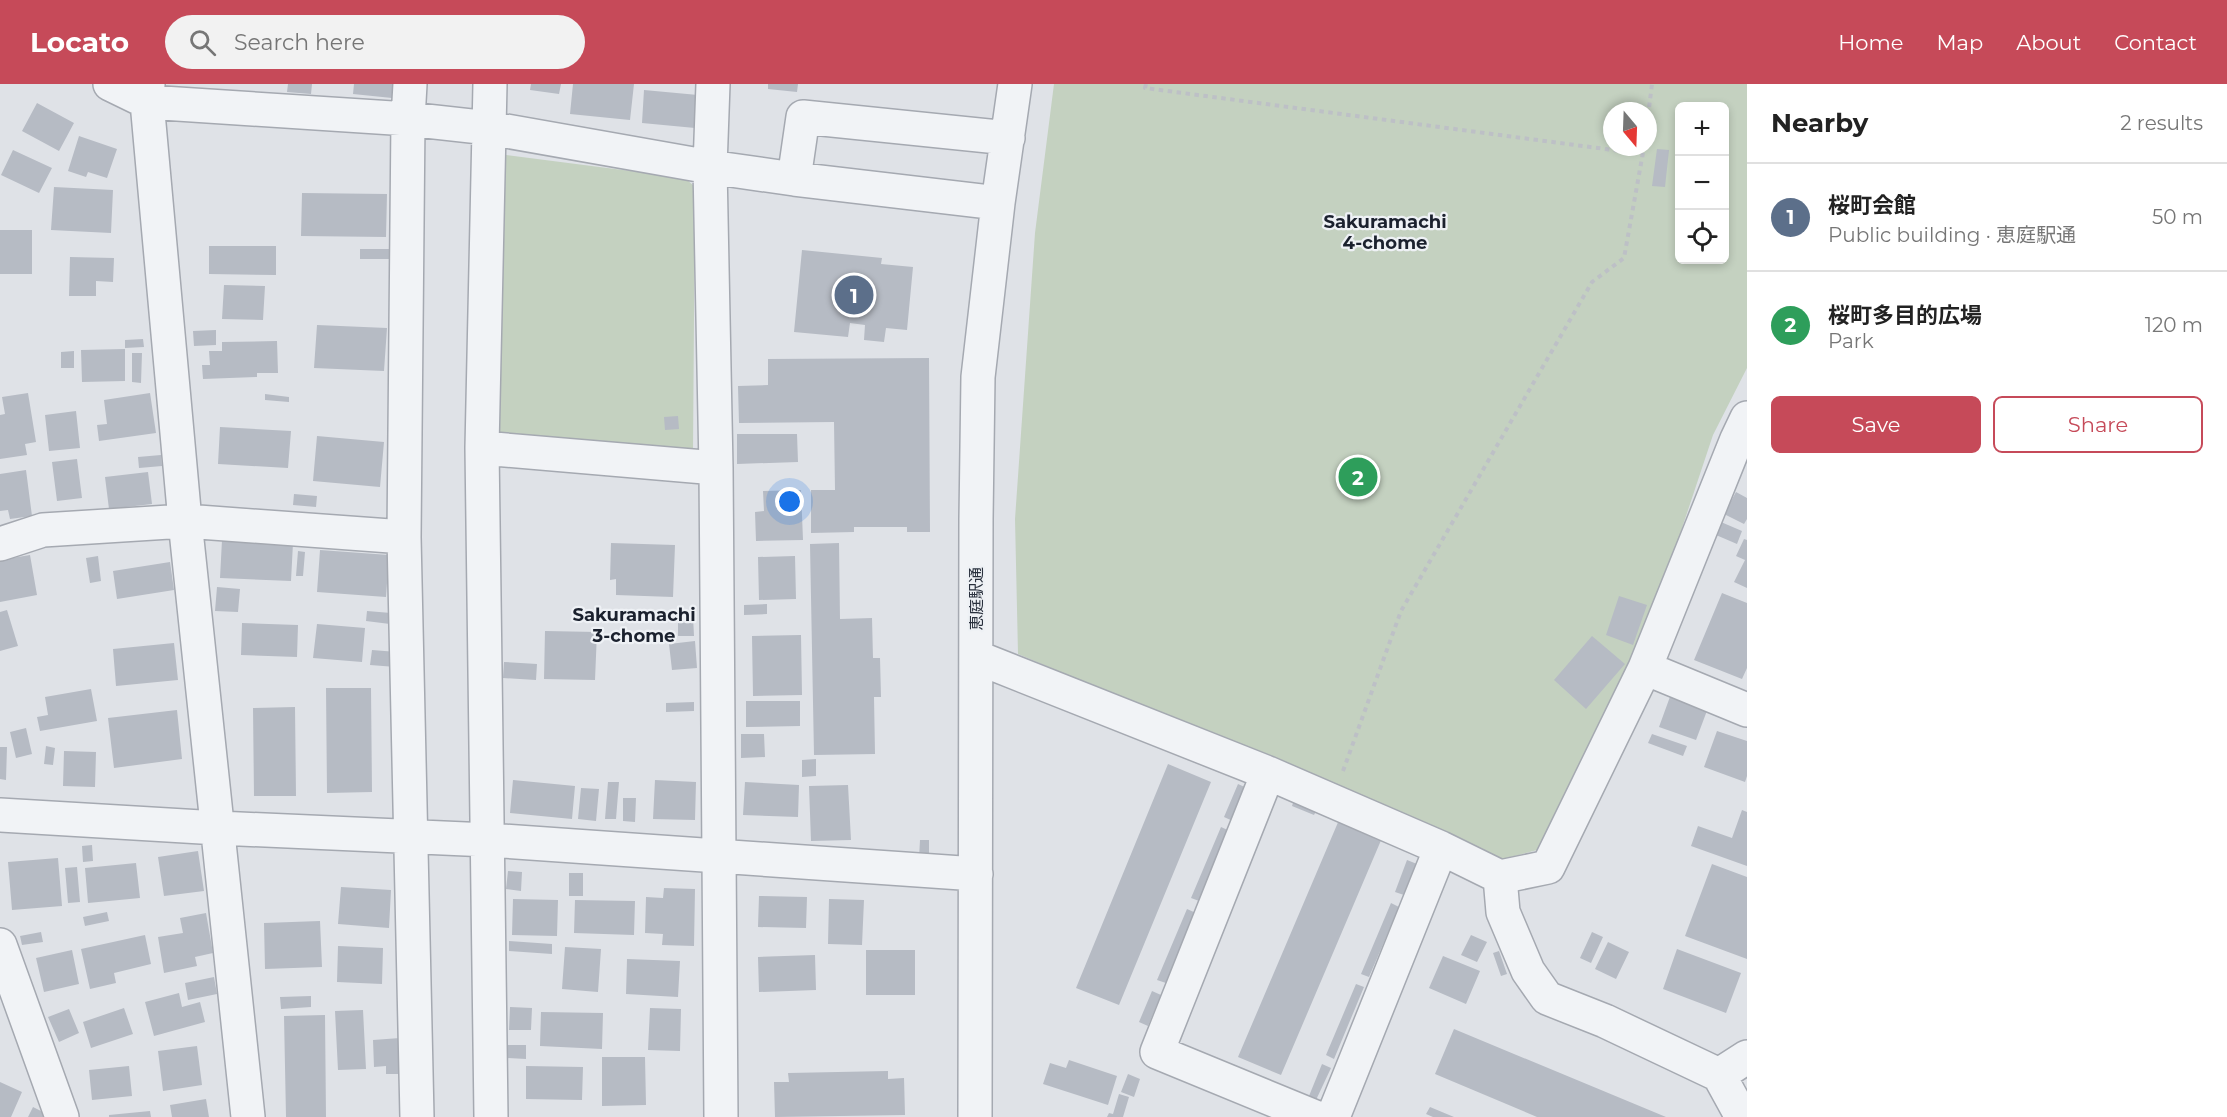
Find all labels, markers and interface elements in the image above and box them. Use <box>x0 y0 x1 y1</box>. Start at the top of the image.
search box <box>165 15 585 69</box>
text: Locato <box>30 25 129 59</box>
icon: search <box>186 26 219 59</box>
text: Search here <box>234 29 365 56</box>
text: Home <box>1838 30 1903 55</box>
text: Map <box>1936 30 1983 55</box>
text: About <box>2016 30 2081 55</box>
text: Contact <box>2114 30 2197 55</box>
north arrow <box>1603 102 1657 156</box>
map controls <box>1675 102 1729 264</box>
button: + <box>1675 102 1729 156</box>
text: Nearby <box>1771 107 1868 139</box>
text: 2 results <box>2120 111 2203 135</box>
button: − <box>1675 156 1729 210</box>
text: 桜町会館 <box>1828 192 1916 219</box>
text: 1 <box>1787 205 1794 229</box>
text: 50 m <box>2152 205 2203 229</box>
button: locate <box>1675 210 1729 264</box>
district label: Sakuramachi 4-chome <box>1323 211 1447 254</box>
text: Public building · 恵庭駅通 <box>1828 223 2076 247</box>
pin: 1 <box>834 272 874 318</box>
text: 桜町多目的広場 <box>1828 302 1982 329</box>
text: 2 <box>1785 313 1796 337</box>
text: 120 m <box>2145 313 2203 337</box>
text: Park <box>1828 329 1874 353</box>
button: Save <box>1771 396 1981 453</box>
button: Share <box>1993 396 2203 453</box>
pin: 2 <box>1338 454 1378 500</box>
your location <box>775 487 804 516</box>
street label: 恵庭駅通 <box>967 567 986 631</box>
district label: Sakuramachi 3-chome <box>572 604 696 647</box>

